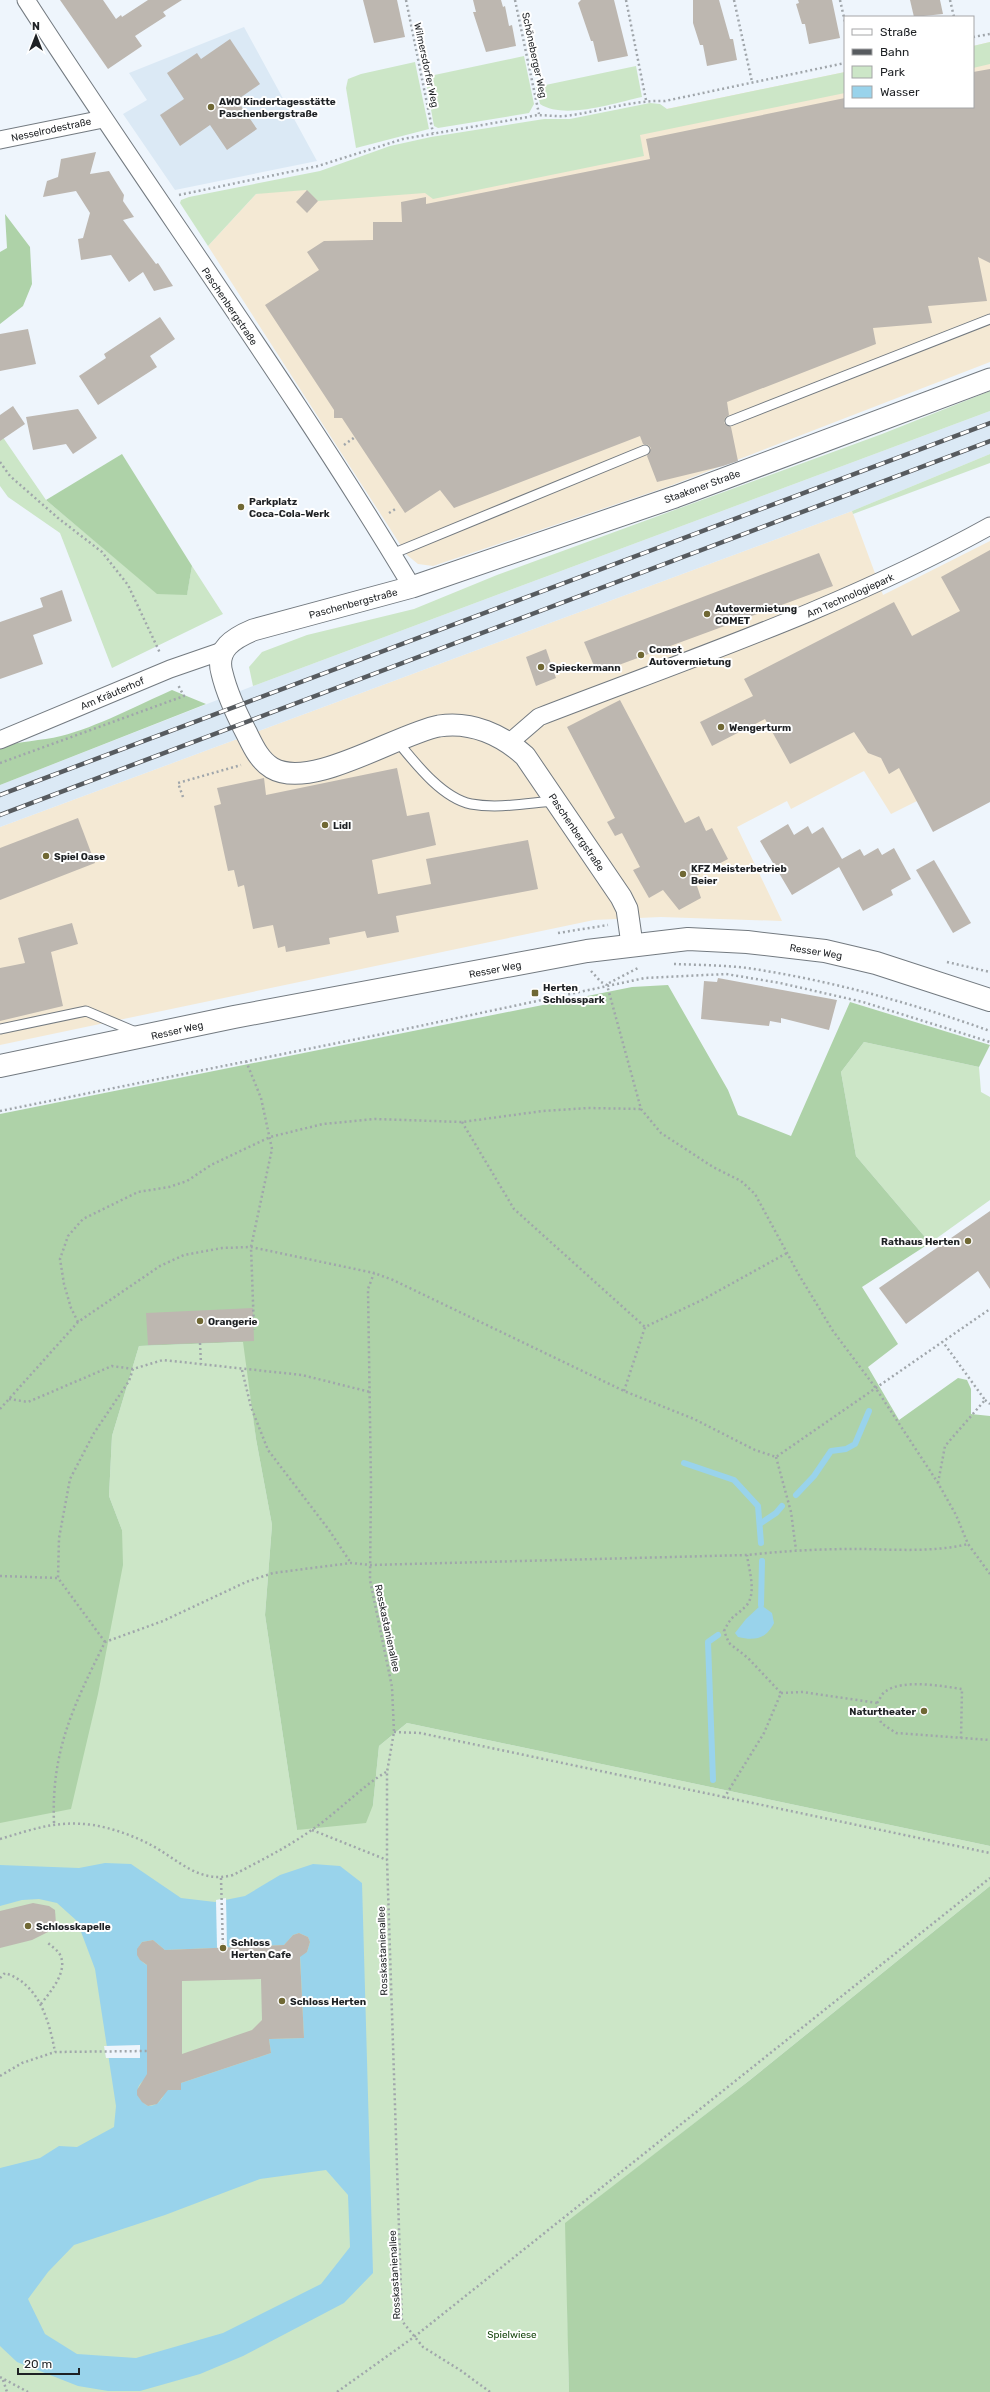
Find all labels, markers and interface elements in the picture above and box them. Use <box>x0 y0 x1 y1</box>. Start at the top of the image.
street label: Schöneberger Weg <box>519 11 549 99</box>
north arrow <box>16 16 56 56</box>
legend <box>844 16 974 108</box>
text: N <box>32 20 40 33</box>
street label: Wilmersdorfer Weg <box>411 22 441 109</box>
text: Straße <box>880 25 917 39</box>
text: Bahn <box>880 45 909 59</box>
text: Park <box>880 65 906 79</box>
text: Wasser <box>880 85 920 99</box>
place label: AWO Kindertagesstätte Paschenbergstraße <box>219 96 336 120</box>
marker: AWO Kindertagesstätte Paschenbergstraße <box>206 102 216 112</box>
street label: Nesselrodestraße <box>10 116 93 144</box>
street label: Paschenbergstraße <box>199 265 260 348</box>
street label: Staakener Straße <box>663 467 742 506</box>
place label: Parkplatz Coca-Cola-Werk <box>249 496 330 520</box>
marker: Parkplatz Coca-Cola-Werk <box>236 502 246 512</box>
street label: Am Technologiepark <box>805 571 897 621</box>
street label: Paschenbergstraße <box>308 586 399 622</box>
place label: Autovermietung COMET <box>715 603 797 627</box>
marker: Autovermietung COMET <box>702 609 712 619</box>
place label: Comet Autovermietung <box>649 644 731 668</box>
marker: Comet Autovermietung <box>636 650 646 660</box>
marker: Spieckermann <box>536 662 546 672</box>
place label: Spieckermann <box>549 662 621 674</box>
street label: Am Kräuterhof <box>79 675 146 713</box>
marker: Wengerturm <box>716 722 726 732</box>
place label: Wengerturm <box>729 722 791 734</box>
street label: Paschenbergstraße <box>546 791 607 874</box>
marker: Lidl <box>320 820 330 830</box>
place label: Lidl <box>333 820 351 832</box>
marker: Spiel Oase <box>41 851 51 861</box>
place label: Spiel Oase <box>54 851 105 863</box>
place label: KFZ Meisterbetrieb Beier <box>691 863 787 887</box>
marker: KFZ Meisterbetrieb Beier <box>678 869 688 879</box>
street label: Resser Weg <box>789 942 843 962</box>
street label: Resser Weg <box>468 959 522 981</box>
place label: Herten Schlosspark <box>543 982 605 1006</box>
marker: Herten Schlosspark <box>530 988 540 998</box>
street label: Resser Weg <box>150 1019 204 1043</box>
place label: Rathaus Herten <box>881 1236 960 1248</box>
marker: Rathaus Herten <box>963 1236 973 1246</box>
marker: Orangerie <box>195 1316 205 1326</box>
place label: Orangerie <box>208 1316 258 1328</box>
street label: Rosskastanienallee <box>372 1583 402 1673</box>
place label: Naturtheater <box>849 1706 916 1718</box>
marker: Naturtheater <box>919 1706 929 1716</box>
street label: Rosskastanienallee <box>375 1906 391 1996</box>
marker: Schlosskapelle <box>23 1921 33 1931</box>
place label: Schlosskapelle <box>36 1921 111 1933</box>
place label: Schloss Herten Cafe <box>231 1937 291 1961</box>
marker: Schloss Herten Cafe <box>218 1943 228 1953</box>
marker: Schloss Herten <box>277 1996 287 2006</box>
place label: Schloss Herten <box>290 1996 366 2008</box>
street label: Rosskastanienallee <box>387 2230 403 2320</box>
park label: Spielwiese <box>487 2329 537 2341</box>
scale bar <box>18 2350 79 2376</box>
text: 20 m <box>24 2357 52 2371</box>

